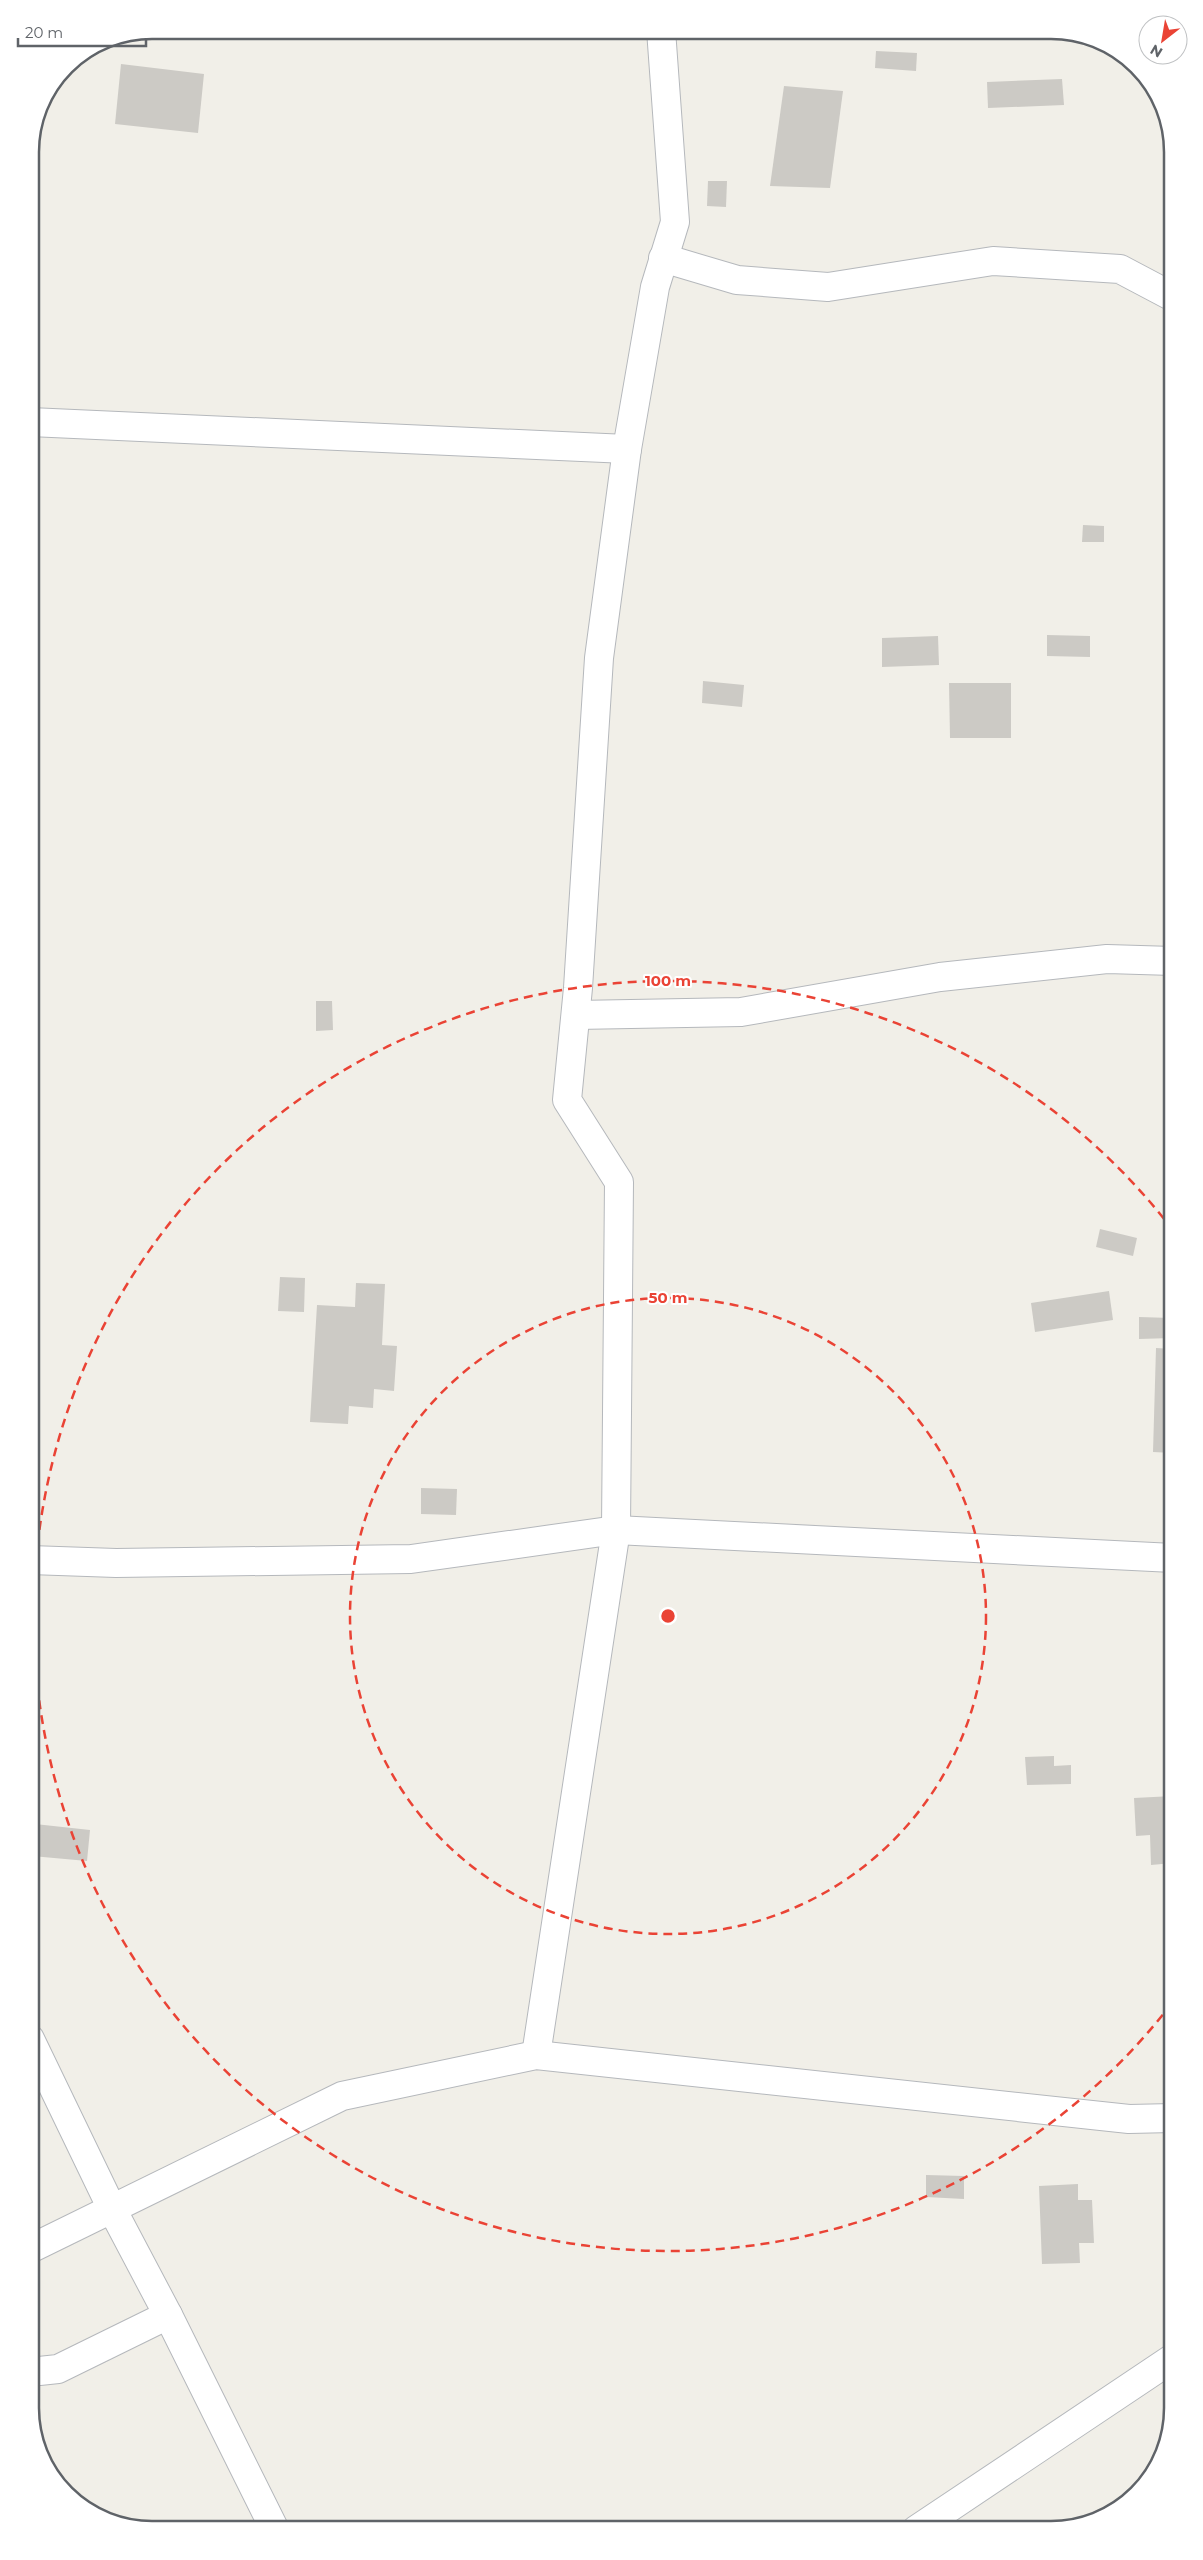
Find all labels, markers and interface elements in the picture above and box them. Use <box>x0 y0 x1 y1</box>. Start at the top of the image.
scale bar <box>18 15 145 47</box>
north arrow <box>1138 15 1188 65</box>
text: 20 m <box>25 23 63 42</box>
text: N <box>1147 41 1166 62</box>
text: 100 m <box>645 971 691 990</box>
text: 50 m <box>648 1288 688 1307</box>
centre of rings <box>659 1607 677 1625</box>

